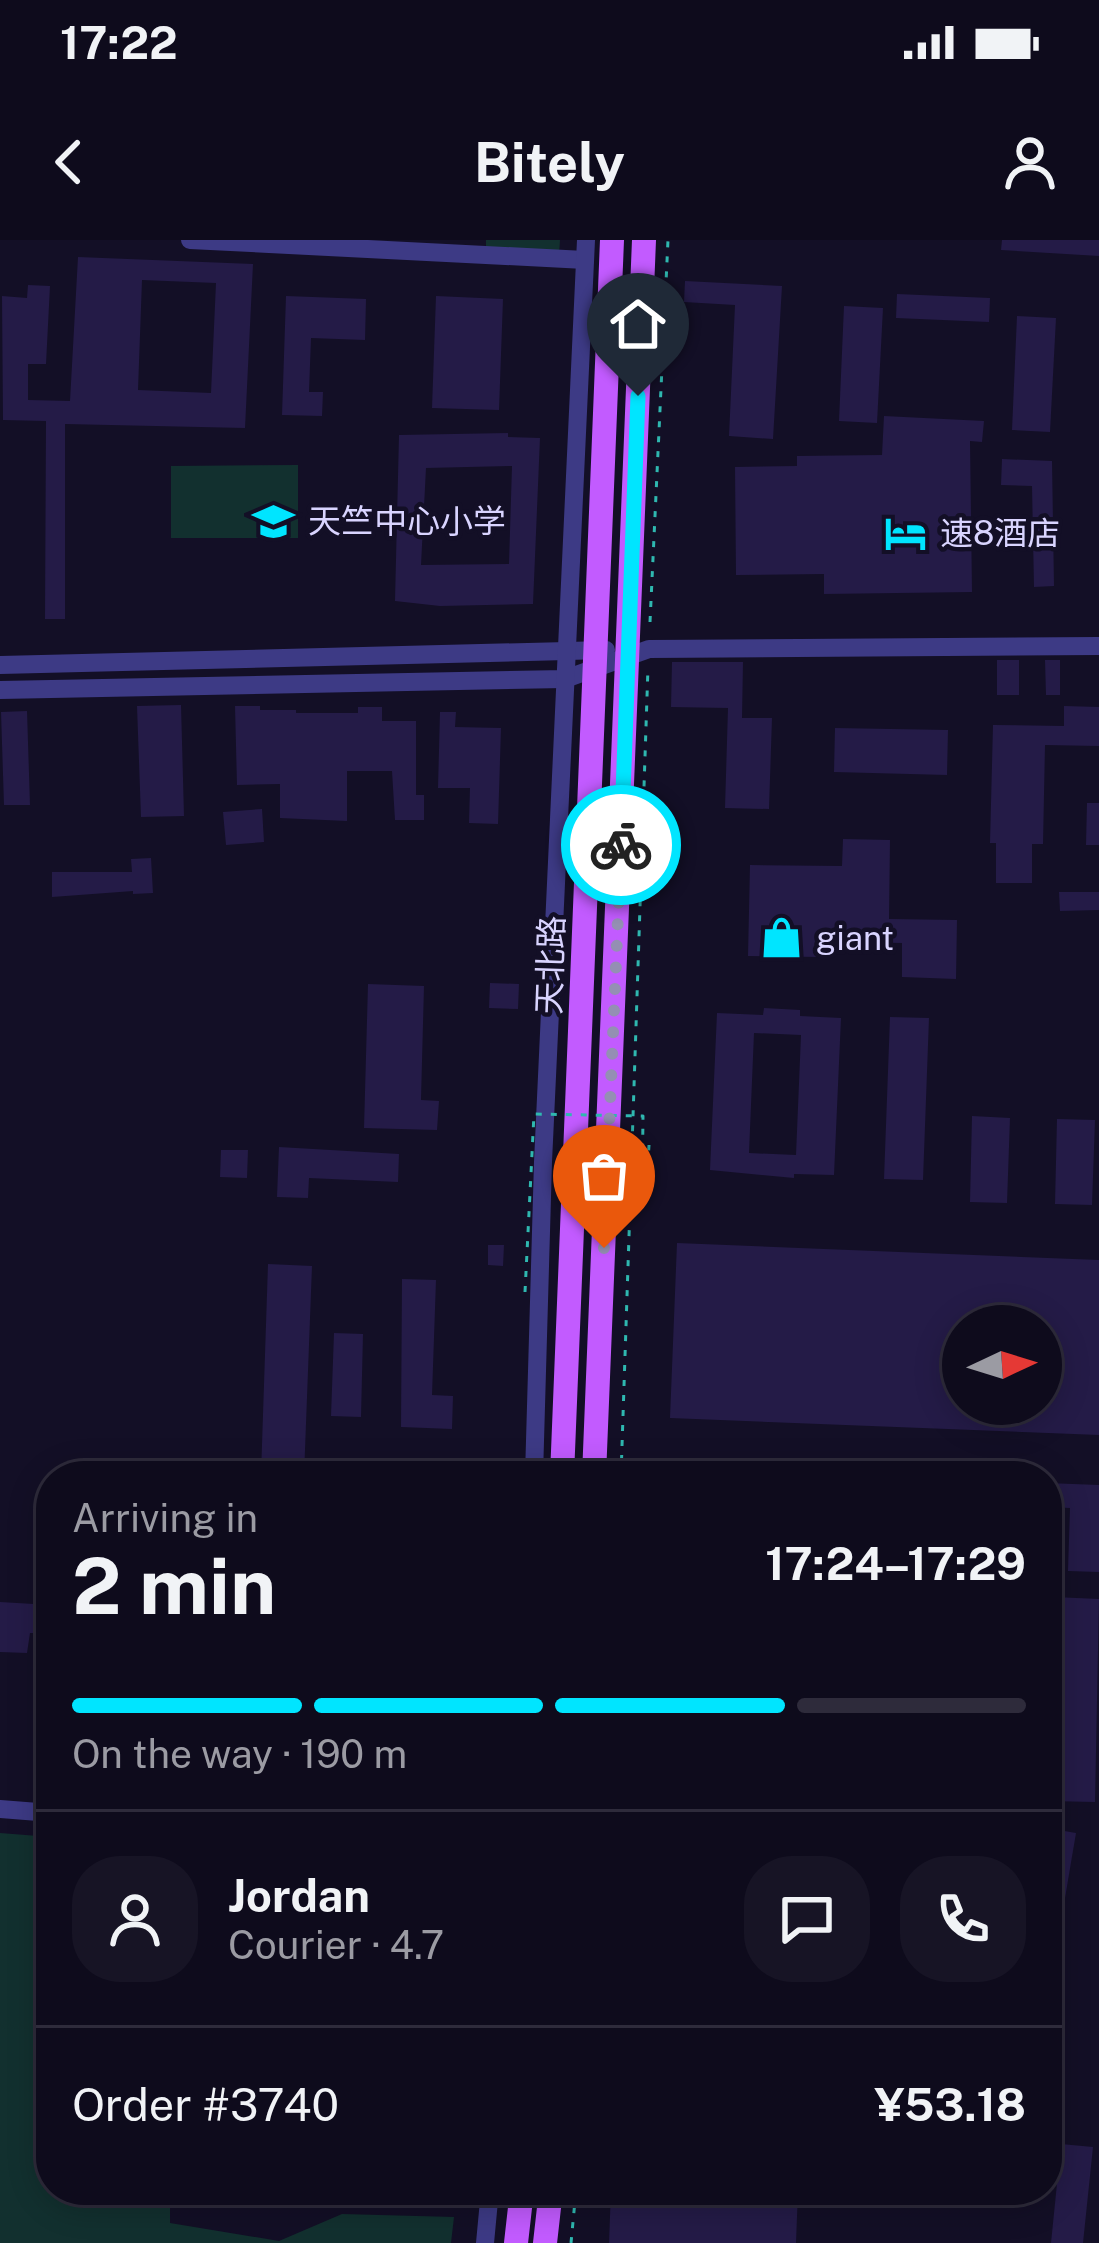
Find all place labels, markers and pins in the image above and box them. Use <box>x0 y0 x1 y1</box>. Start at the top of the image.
pin <box>587 273 689 396</box>
school or university icon: 天竺中心小学 <box>251 498 297 544</box>
place label: 天竺中心小学 <box>308 502 506 540</box>
hotel icon: 速8酒店 <box>883 510 929 556</box>
place label: 速8酒店 <box>940 514 1060 552</box>
shop icon: giant <box>759 915 805 961</box>
place label: giant <box>816 919 894 957</box>
pin <box>553 1125 655 1248</box>

